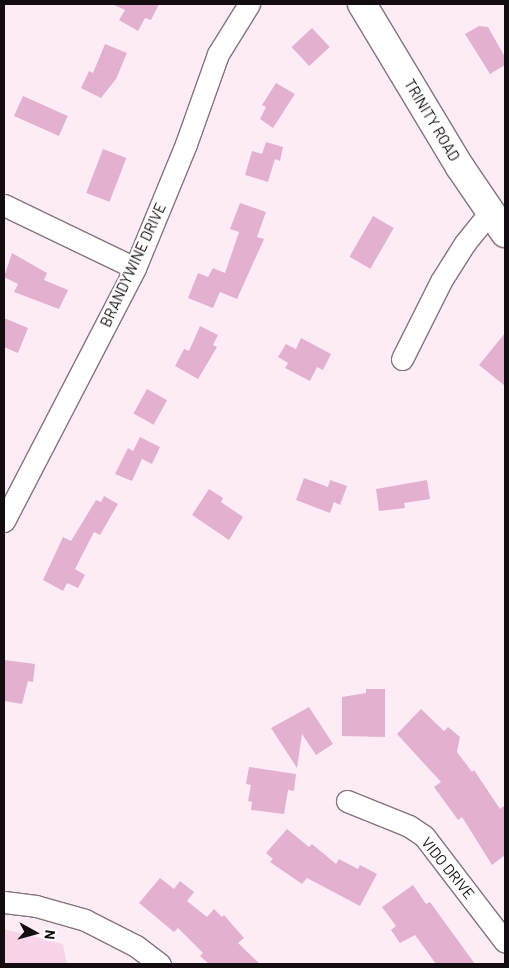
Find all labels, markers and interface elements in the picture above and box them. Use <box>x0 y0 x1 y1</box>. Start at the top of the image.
street label: TRINITY ROAD <box>400 76 464 164</box>
street label: BRANDYWINE DRIVE <box>96 200 170 330</box>
street label: VIDO DRIVE <box>418 833 478 903</box>
north arrow <box>10 908 60 958</box>
text: N <box>41 929 59 941</box>

